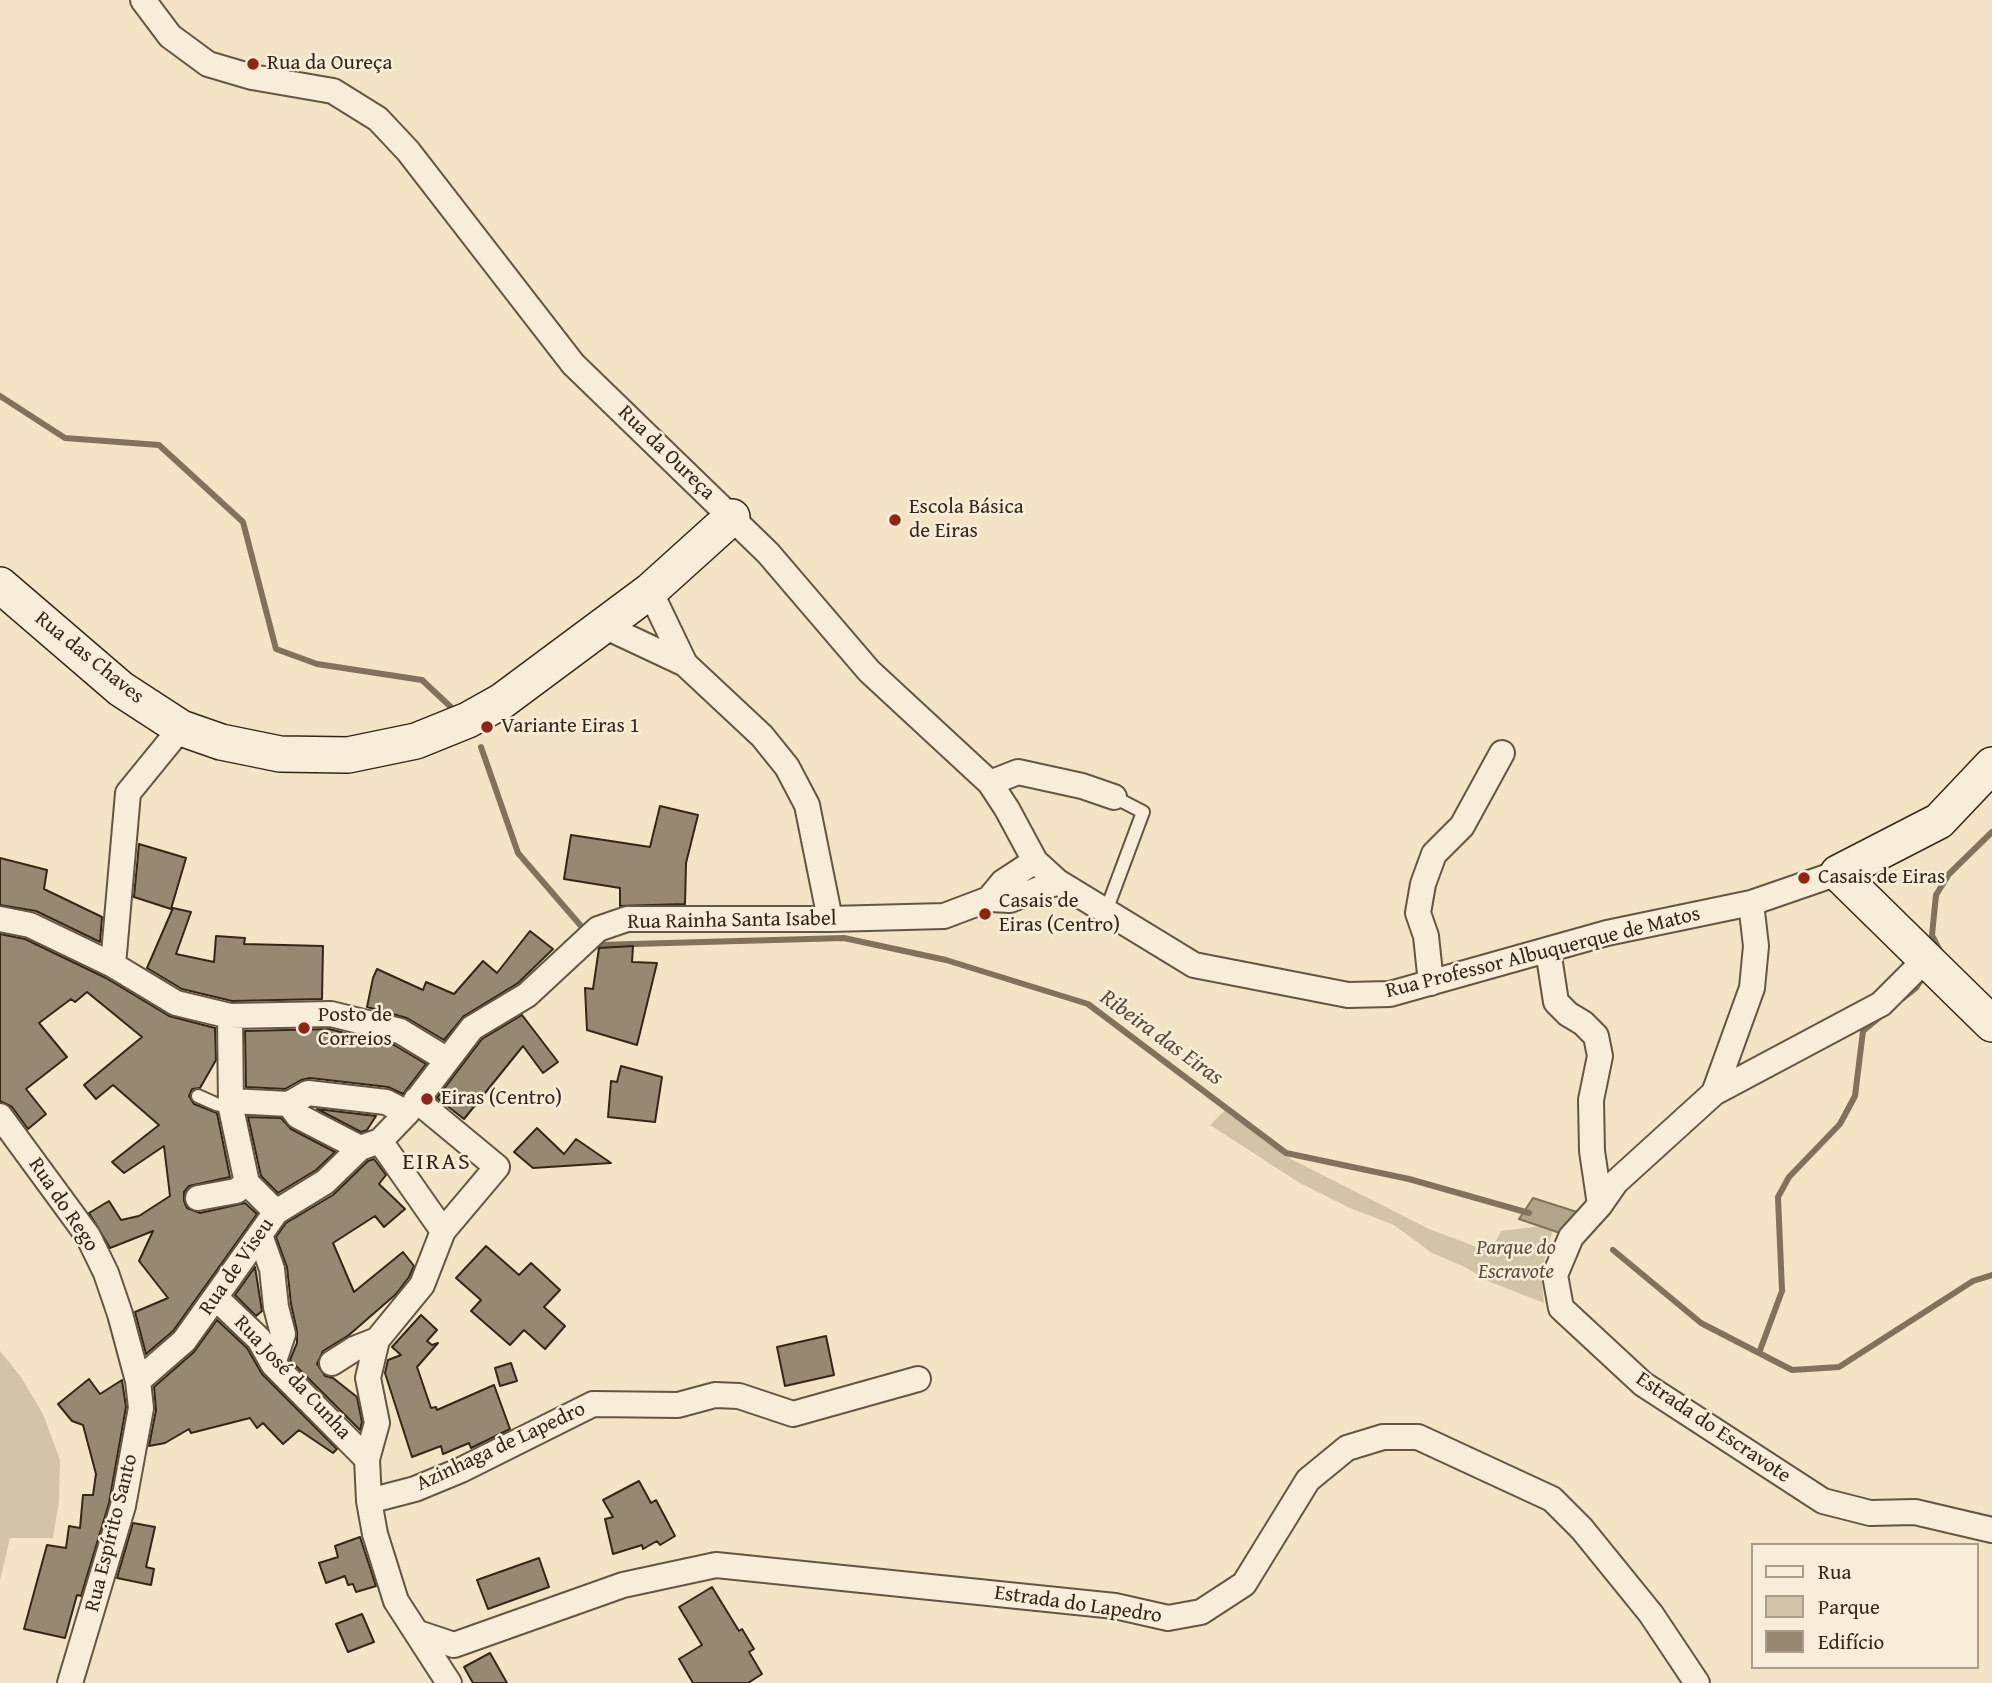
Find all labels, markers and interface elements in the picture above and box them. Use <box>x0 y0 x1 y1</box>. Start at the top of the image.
place label: Rua da Oureça <box>267 51 392 77</box>
marker: Rua da Oureça <box>245 56 261 72</box>
street label: Rua da Oureça <box>612 400 720 506</box>
place label: Escola Básica de Eiras <box>909 495 1024 545</box>
marker: Escola Básica de Eiras <box>887 512 903 528</box>
street label: Rua das Chaves <box>29 606 149 710</box>
place label: Variante Eiras 1 <box>501 714 640 740</box>
marker: Variante Eiras 1 <box>479 719 495 735</box>
place label: Casais de Eiras <box>1818 865 1945 891</box>
marker: Casais de Eiras <box>1796 870 1812 886</box>
place label: Casais de Eiras (Centro) <box>999 889 1120 939</box>
street label: Rua Professor Albuquerque de Matos <box>1383 902 1703 1004</box>
marker: Casais de Eiras (Centro) <box>977 906 993 922</box>
street label: Rua Rainha Santa Isabel <box>627 907 837 935</box>
water label: Ribeira das Eiras <box>1094 984 1228 1092</box>
place label: Posto de Correios <box>318 1003 392 1053</box>
marker: Posto de Correios <box>296 1020 312 1036</box>
place label: Eiras (Centro) <box>441 1086 562 1112</box>
marker: Eiras (Centro) <box>419 1091 435 1107</box>
district label: EIRAS <box>403 1149 471 1177</box>
street label: Rua do Rego <box>22 1153 104 1257</box>
street label: Rua de Viseu <box>194 1214 280 1320</box>
park label: Parque do Escravote <box>1476 1236 1556 1286</box>
street label: Rua José da Cunha <box>228 1311 356 1445</box>
street label: Estrada do Escravote <box>1631 1367 1795 1489</box>
street label: Azinhaga de Lapedro <box>412 1397 590 1497</box>
street label: Rua Espírito Santo <box>80 1452 144 1614</box>
legend <box>1750 1543 1978 1669</box>
text: Rua <box>1818 1556 1851 1587</box>
street label: Estrada do Lapedro <box>993 1581 1163 1629</box>
text: Parque <box>1818 1591 1880 1622</box>
text: Edifício <box>1818 1626 1884 1657</box>

